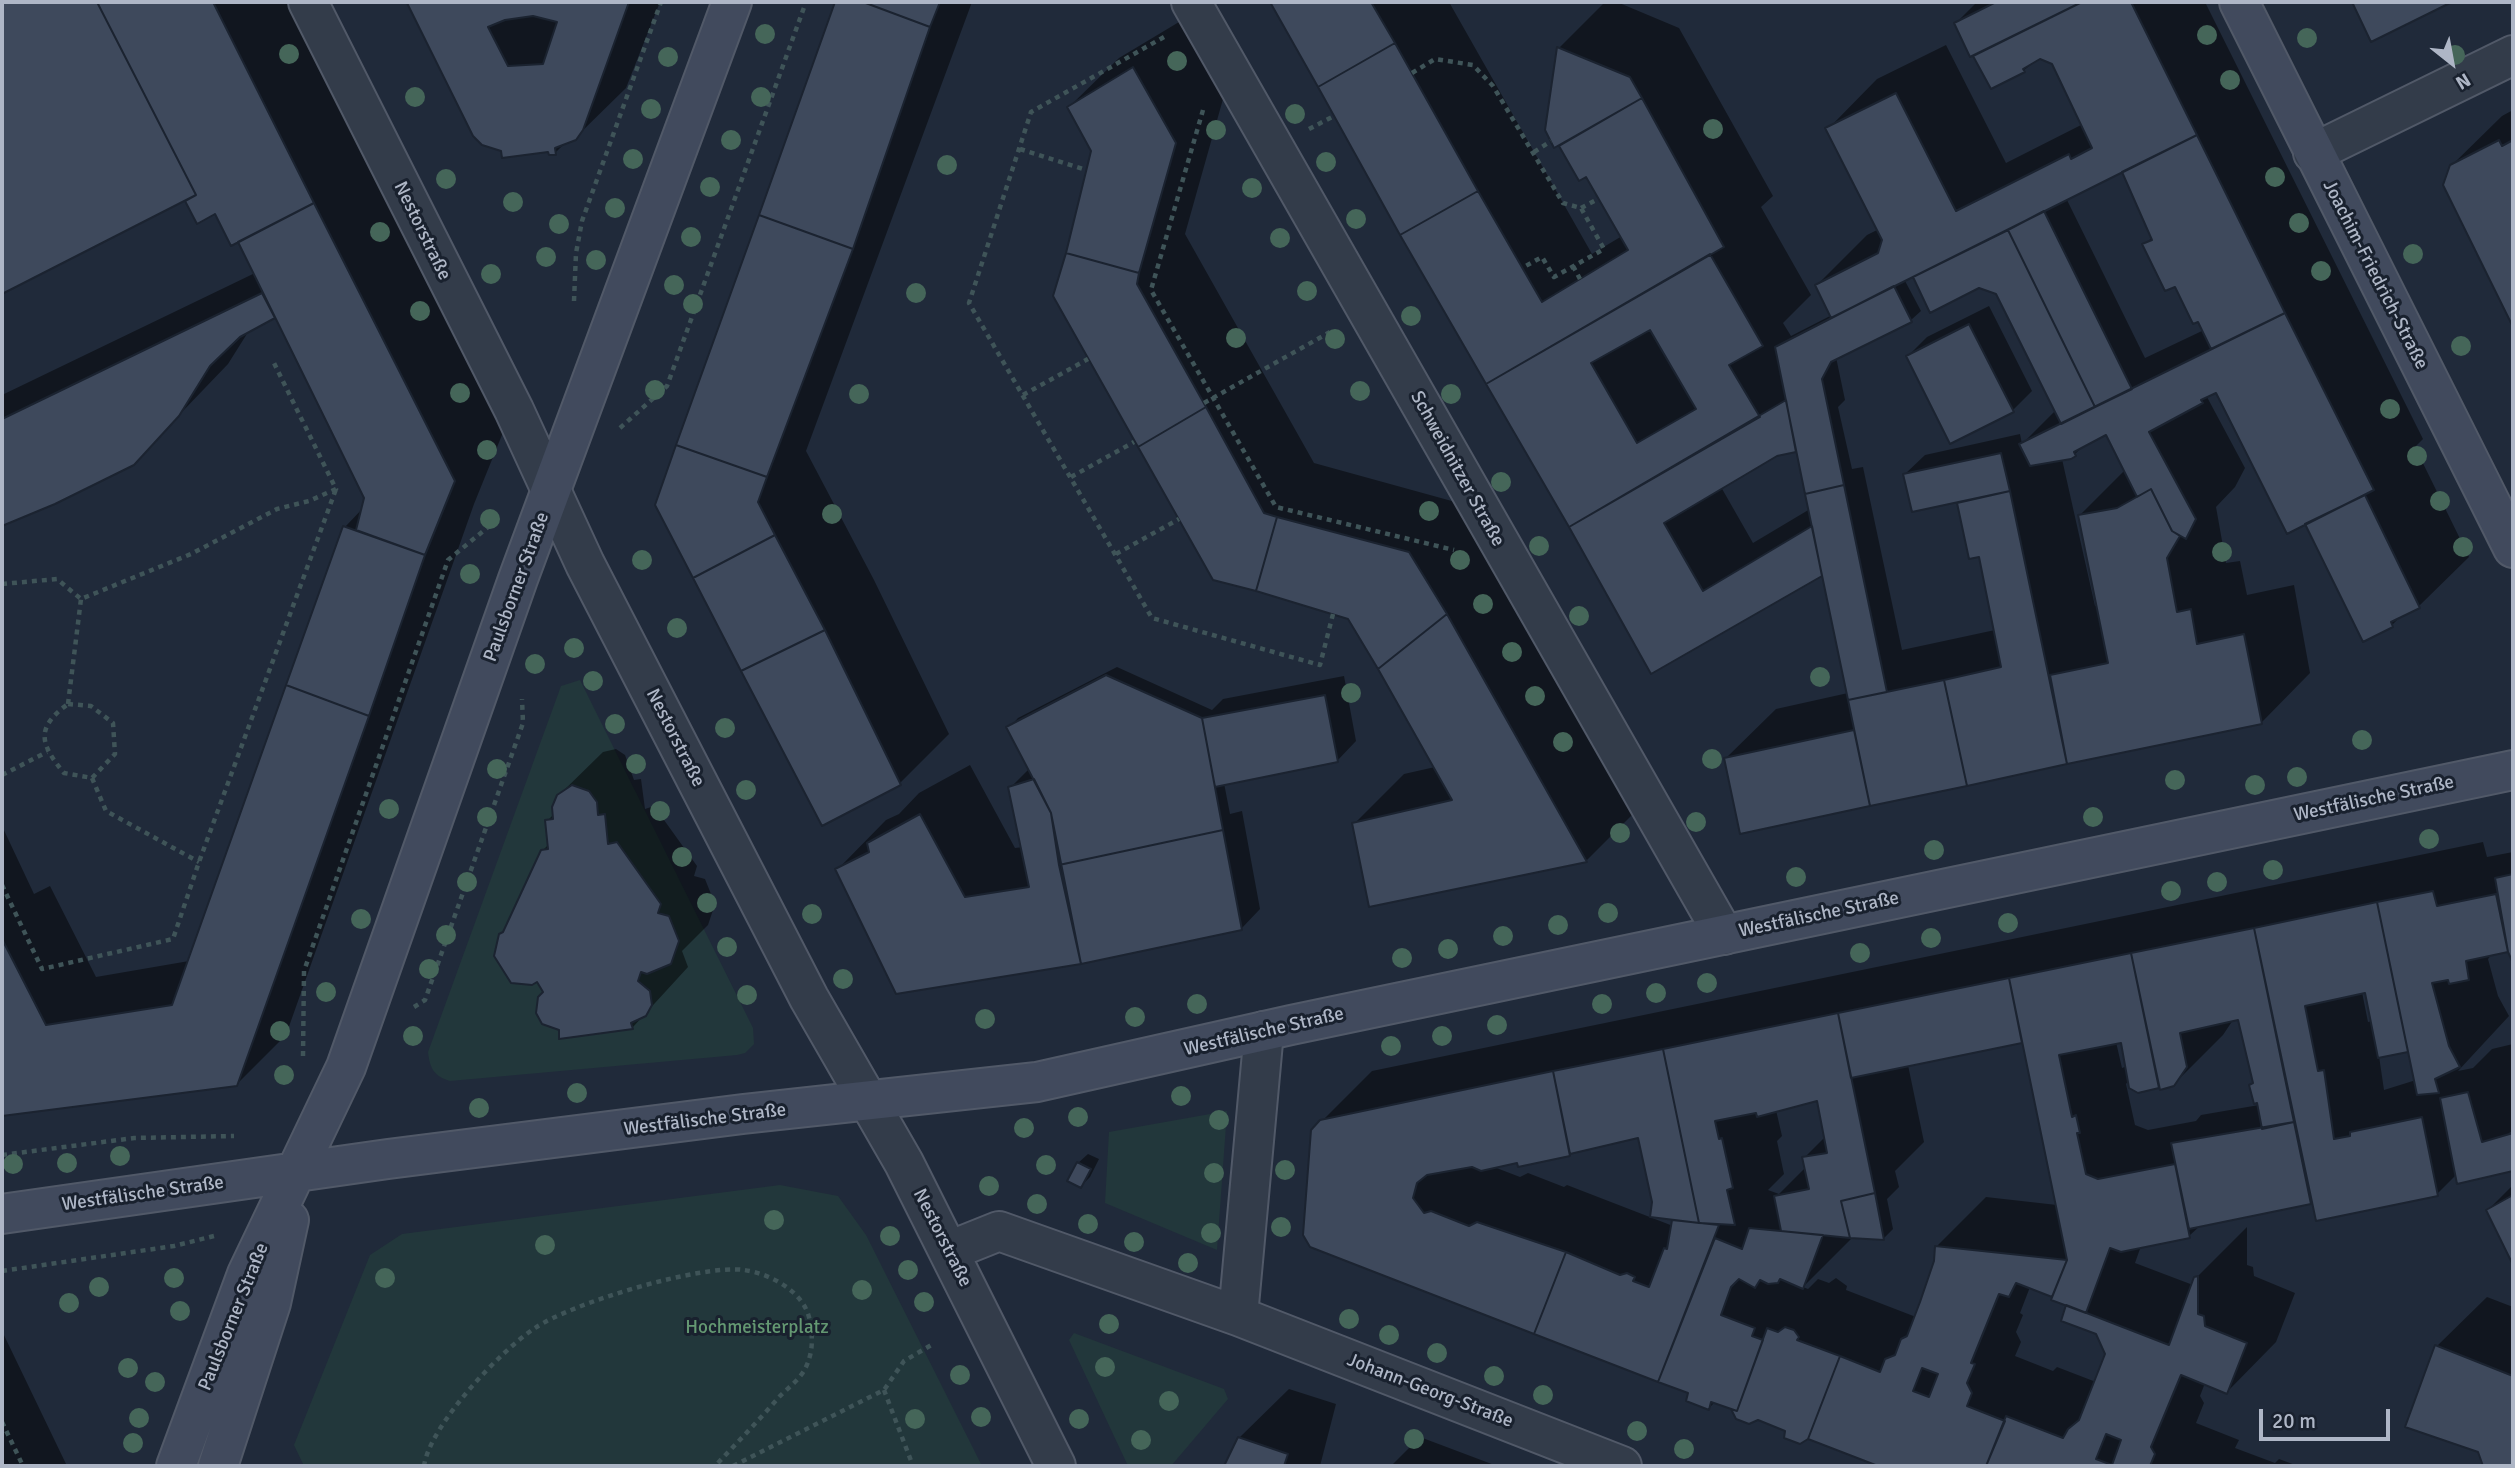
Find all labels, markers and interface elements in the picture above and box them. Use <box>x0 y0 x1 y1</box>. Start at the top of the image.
north arrow <box>2417 28 2487 98</box>
text: N <box>2451 67 2475 95</box>
street label: Joachim-Friedrich-Straße <box>2317 177 2433 373</box>
street label: Nestorstraße <box>388 178 456 284</box>
street label: Schweidnitzer Straße <box>1405 387 1509 551</box>
street label: Paulsborner Straße <box>479 509 555 665</box>
street label: Nestorstraße <box>641 685 709 791</box>
street label: Westfälische Straße <box>2292 771 2456 827</box>
street label: Westfälische Straße <box>1737 887 1901 943</box>
street label: Westfälische Straße <box>1182 1003 1346 1061</box>
street label: Westfälische Straße <box>623 1099 787 1141</box>
street label: Westfälische Straße <box>61 1171 225 1217</box>
street label: Nestorstraße <box>908 1185 976 1291</box>
street label: Paulsborner Straße <box>194 1240 274 1394</box>
park label: Hochmeisterplatz <box>685 1317 829 1339</box>
street label: Johann-Georg-Straße <box>1344 1349 1516 1433</box>
scale bar <box>2263 1394 2394 1438</box>
text: 20 m <box>2272 1408 2316 1434</box>

